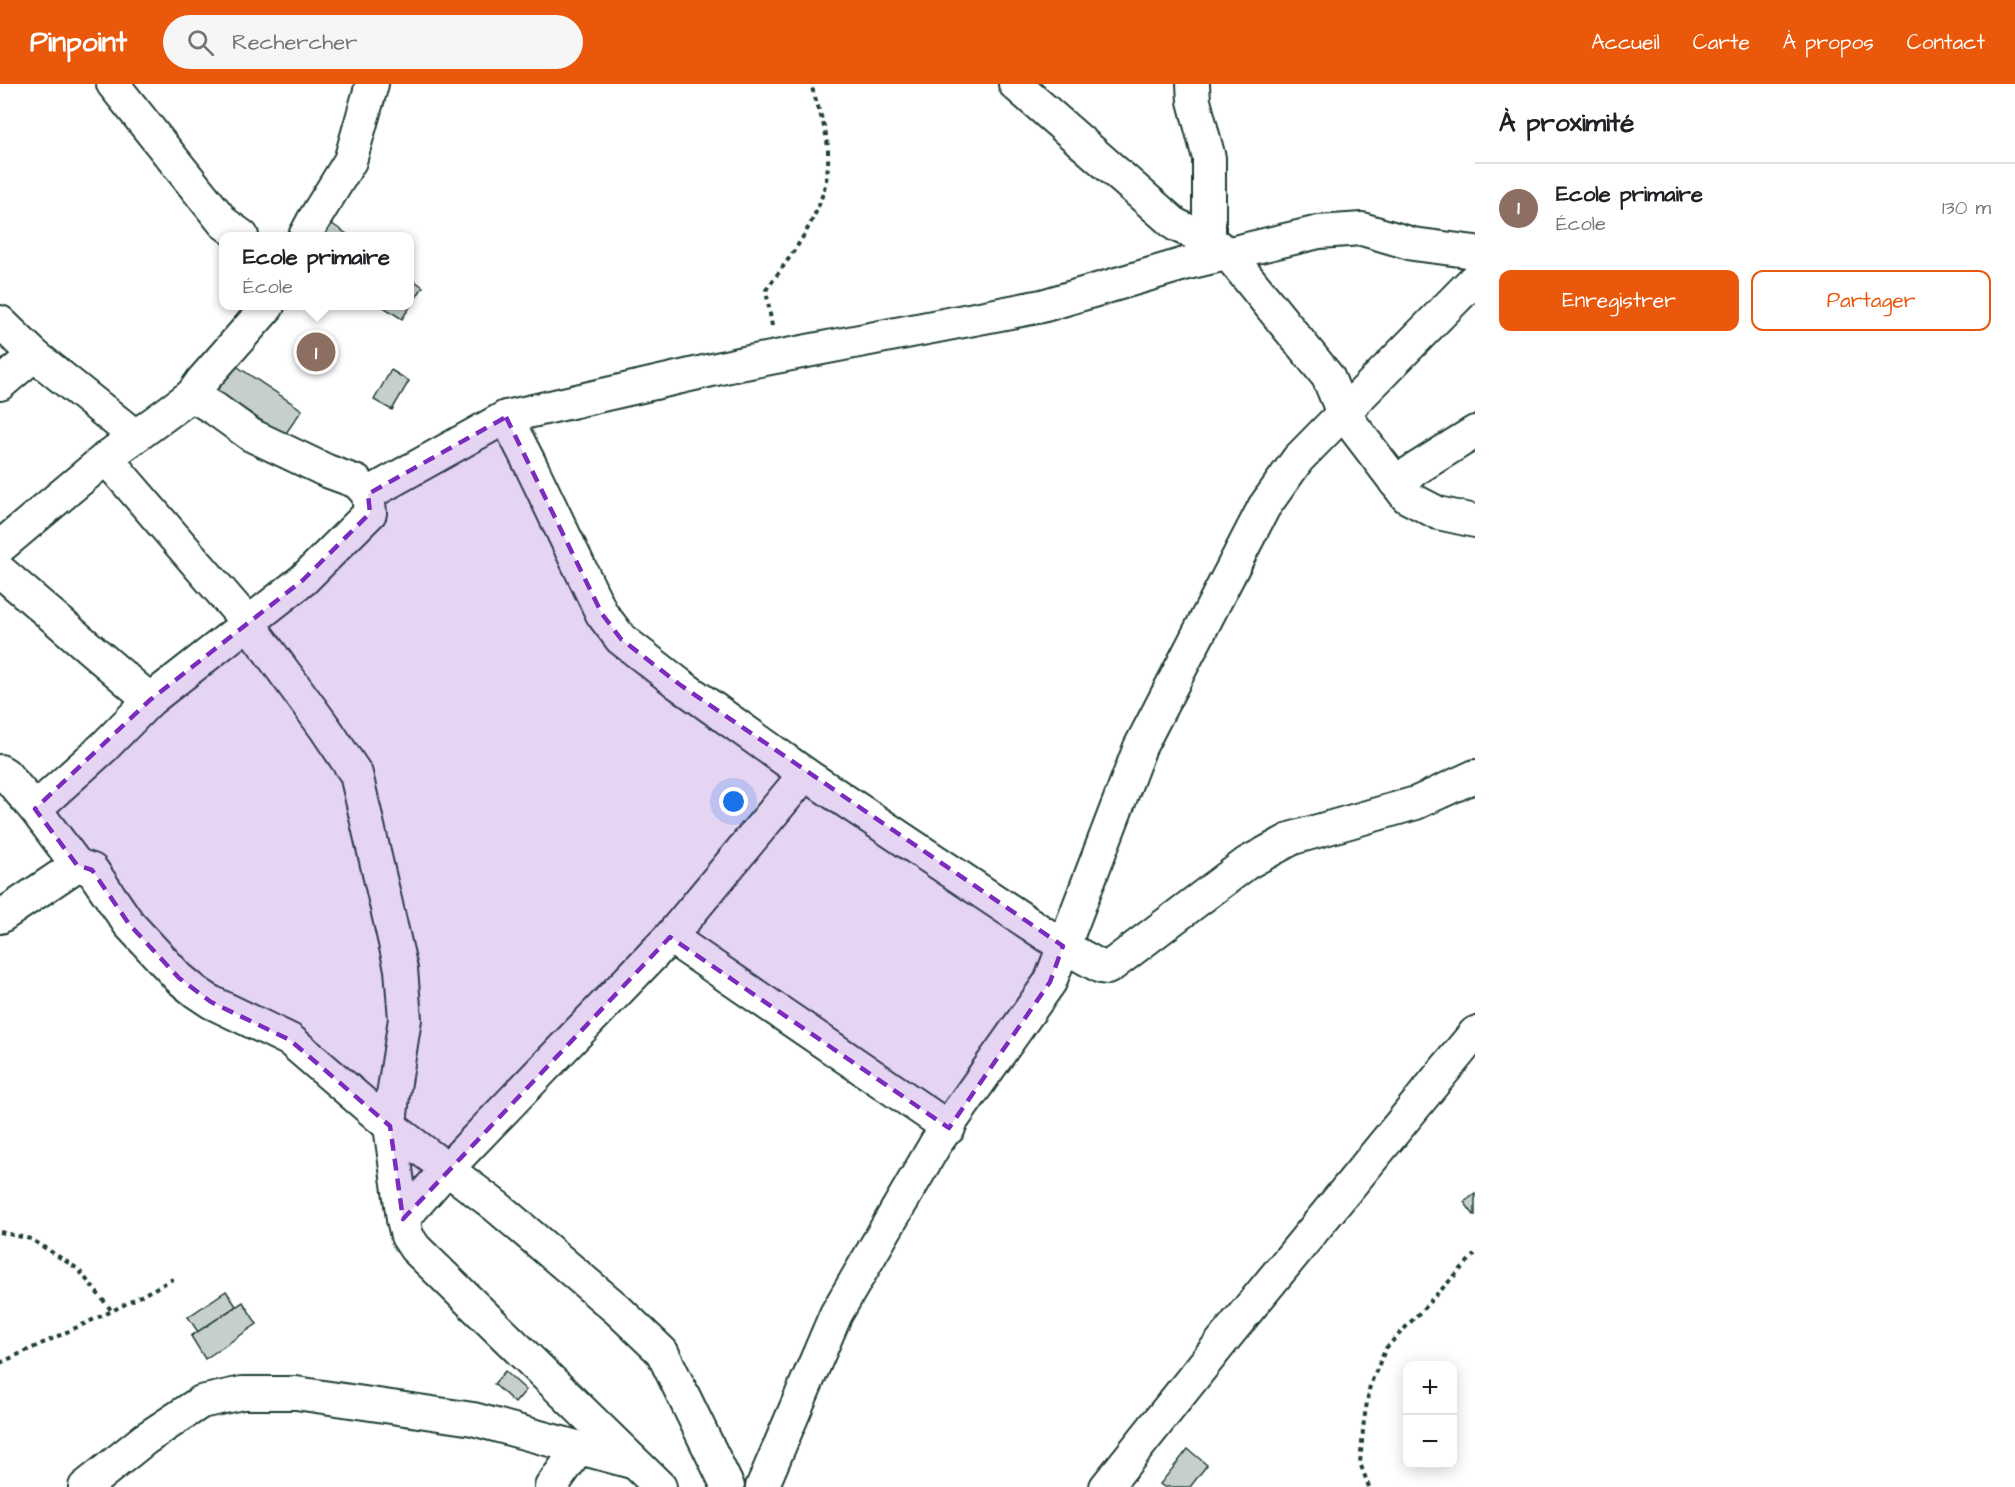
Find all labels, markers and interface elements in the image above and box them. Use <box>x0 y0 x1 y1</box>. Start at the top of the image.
search box <box>163 15 583 69</box>
text: Pinpoint <box>30 23 127 62</box>
icon: search <box>184 26 217 59</box>
text: Rechercher <box>232 27 357 58</box>
text: Accueil <box>1591 28 1660 57</box>
text: Carte <box>1693 28 1750 57</box>
text: À propos <box>1783 28 1874 57</box>
text: Contact <box>1907 28 1985 57</box>
text: À proximité <box>1499 105 1634 141</box>
text: Ecole primaire <box>1556 179 1703 210</box>
text: 1 <box>1517 194 1520 222</box>
text: 130 m <box>1942 194 1991 222</box>
text: École <box>1556 210 1606 238</box>
popup <box>219 232 414 310</box>
text: Ecole primaire <box>243 242 390 273</box>
button: Enregistrer <box>1499 270 1739 331</box>
button: Partager <box>1751 270 1991 331</box>
text: École <box>243 273 293 301</box>
pin: 1 <box>296 330 336 374</box>
your location <box>719 787 748 816</box>
map controls <box>1403 1361 1457 1469</box>
button: + <box>1403 1361 1457 1415</box>
button: − <box>1403 1415 1457 1469</box>

